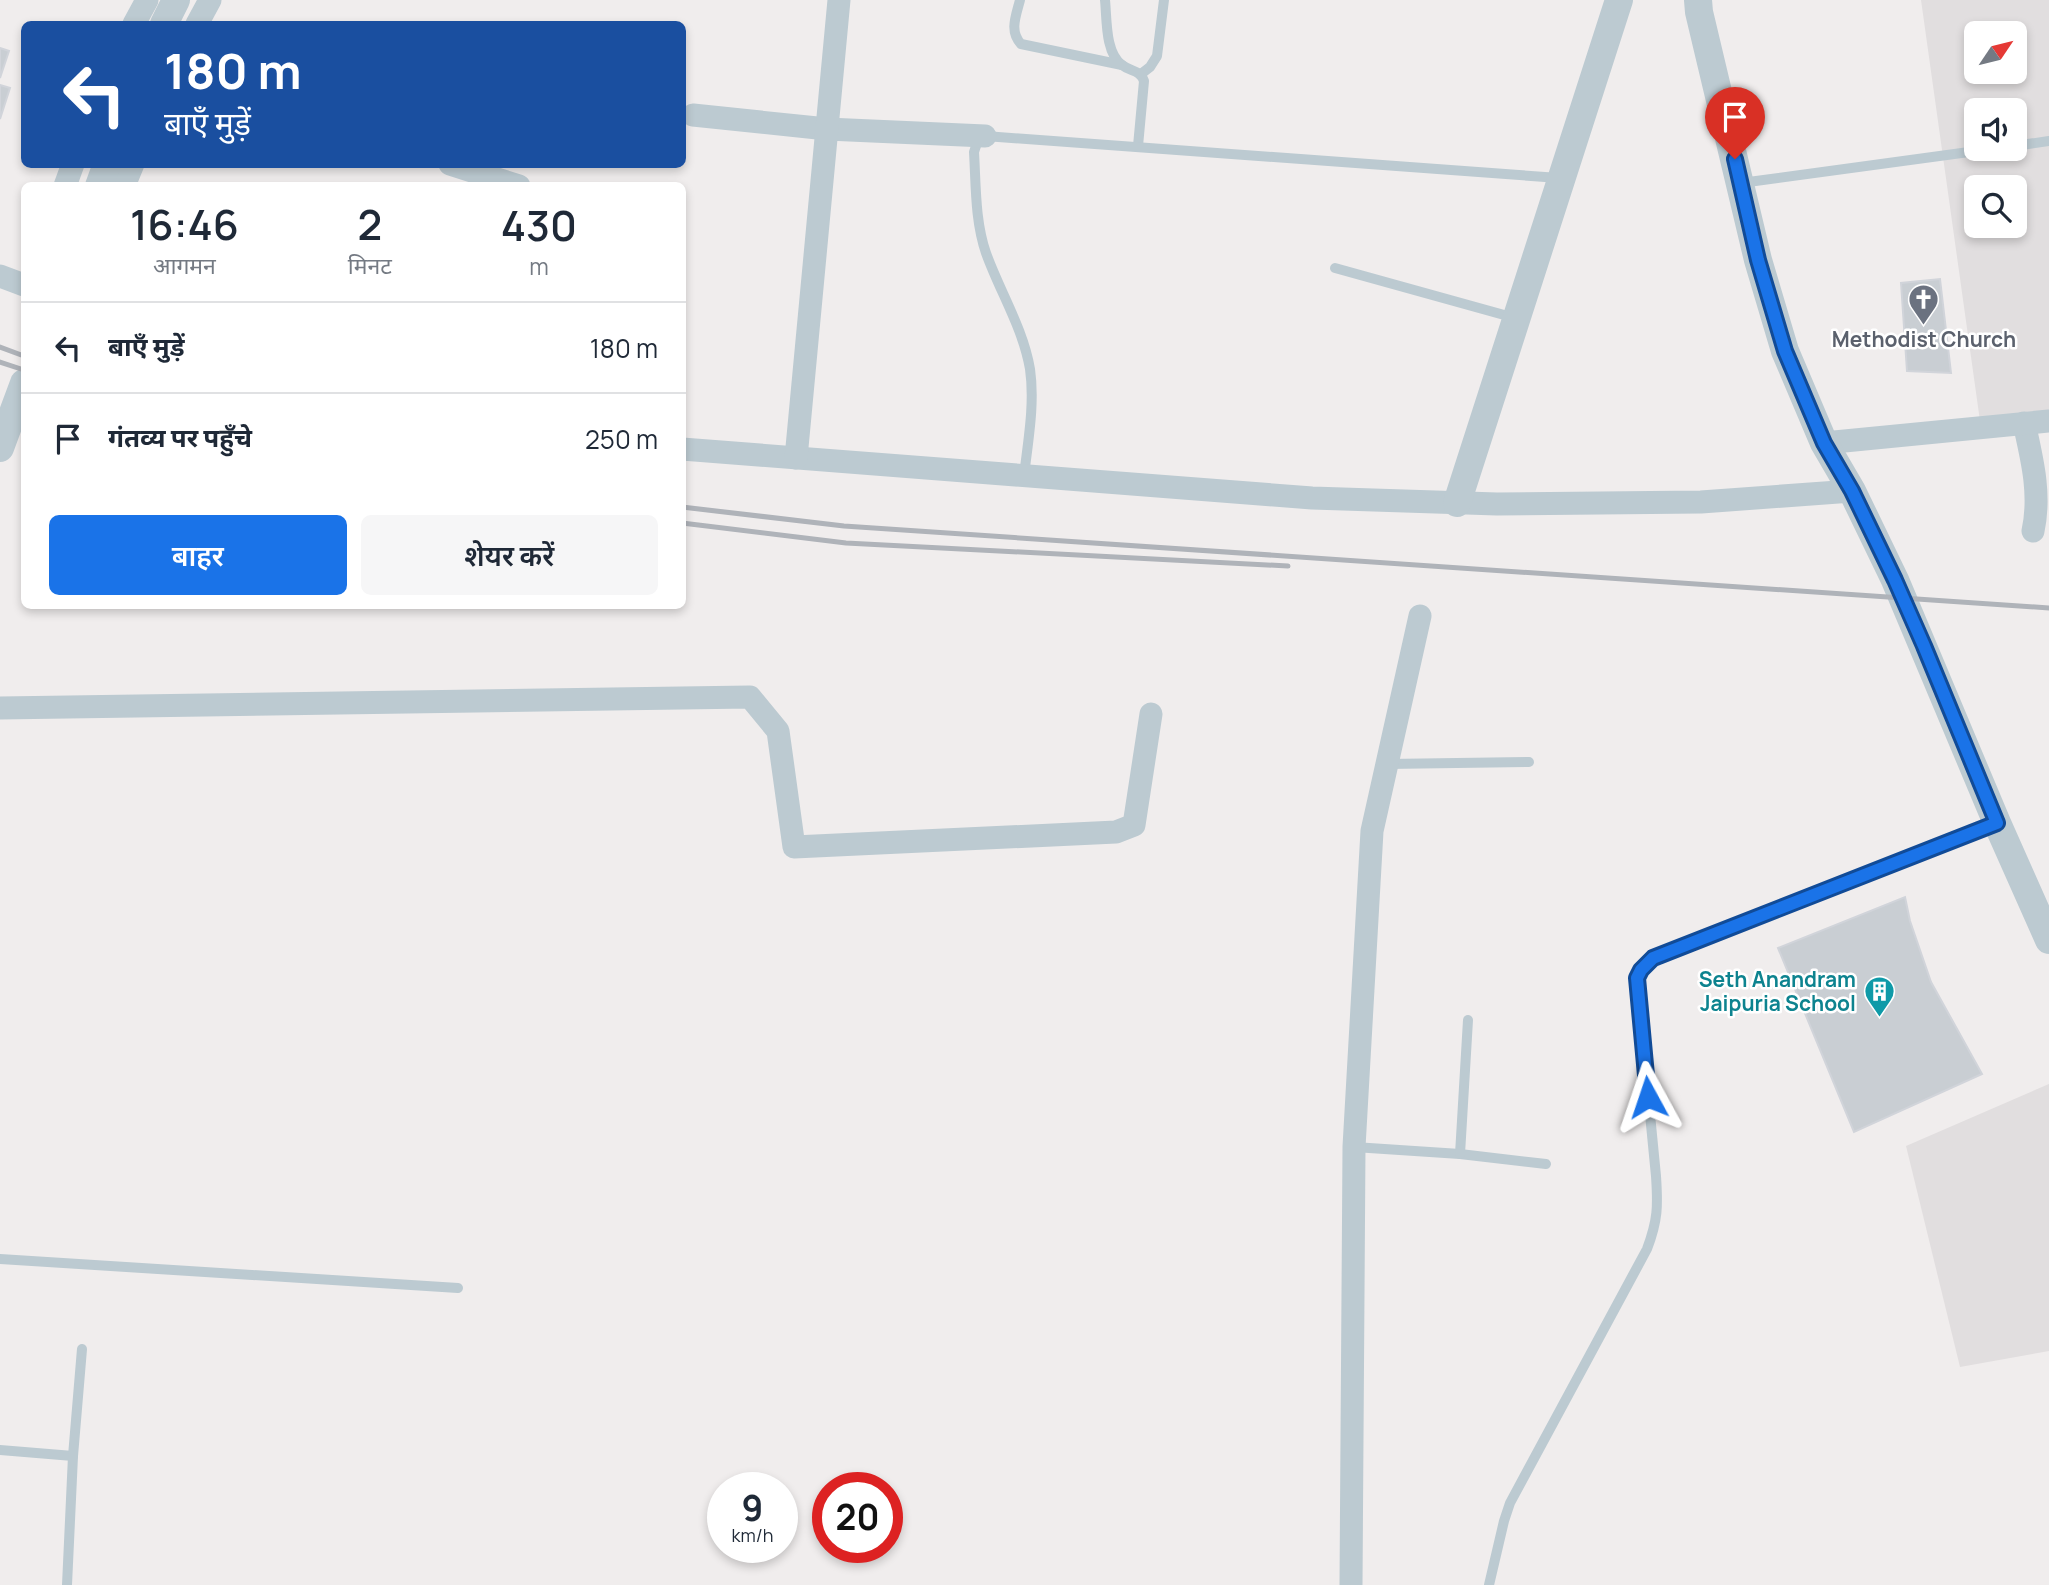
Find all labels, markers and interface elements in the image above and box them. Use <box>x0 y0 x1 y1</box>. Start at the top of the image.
north arrow <box>1964 21 2026 84</box>
map controls <box>1964 21 2027 238</box>
text: 180 m <box>164 37 302 104</box>
icon: left <box>49 49 140 140</box>
pin <box>1705 87 1765 159</box>
icon: arrive <box>1716 98 1754 136</box>
button: sound <box>1964 98 2027 161</box>
text: बाएँ मुड़ें <box>164 101 251 145</box>
button: search <box>1964 175 2027 238</box>
text: 16:46 <box>130 195 239 253</box>
text: 2 <box>358 195 382 253</box>
text: 430 <box>501 196 577 254</box>
text: आगमन <box>153 249 216 281</box>
text: मिनट <box>348 249 392 281</box>
text: m <box>529 250 549 282</box>
church icon: Methodist Church <box>1907 283 1941 327</box>
place label: Methodist Church <box>1832 325 2016 353</box>
text: बाएँ मुड़ें <box>108 328 185 364</box>
icon: left <box>49 329 87 367</box>
text: 180 m <box>590 330 658 366</box>
text: गंतव्य पर पहुँचे <box>108 419 252 455</box>
icon: arrive <box>49 420 87 458</box>
text: 250 m <box>585 421 658 457</box>
button: बाहर <box>49 515 347 595</box>
button: शेयर करें <box>361 515 658 595</box>
place label: Seth Anandram Jaipuria School <box>1699 965 1856 1017</box>
building icon: Seth Anandram Jaipuria School <box>1862 975 1896 1019</box>
position arrow <box>1611 1060 1685 1134</box>
speed limit sign: 20 <box>812 1472 903 1563</box>
text: 9 <box>742 1484 763 1532</box>
text: km/h <box>732 1523 773 1547</box>

